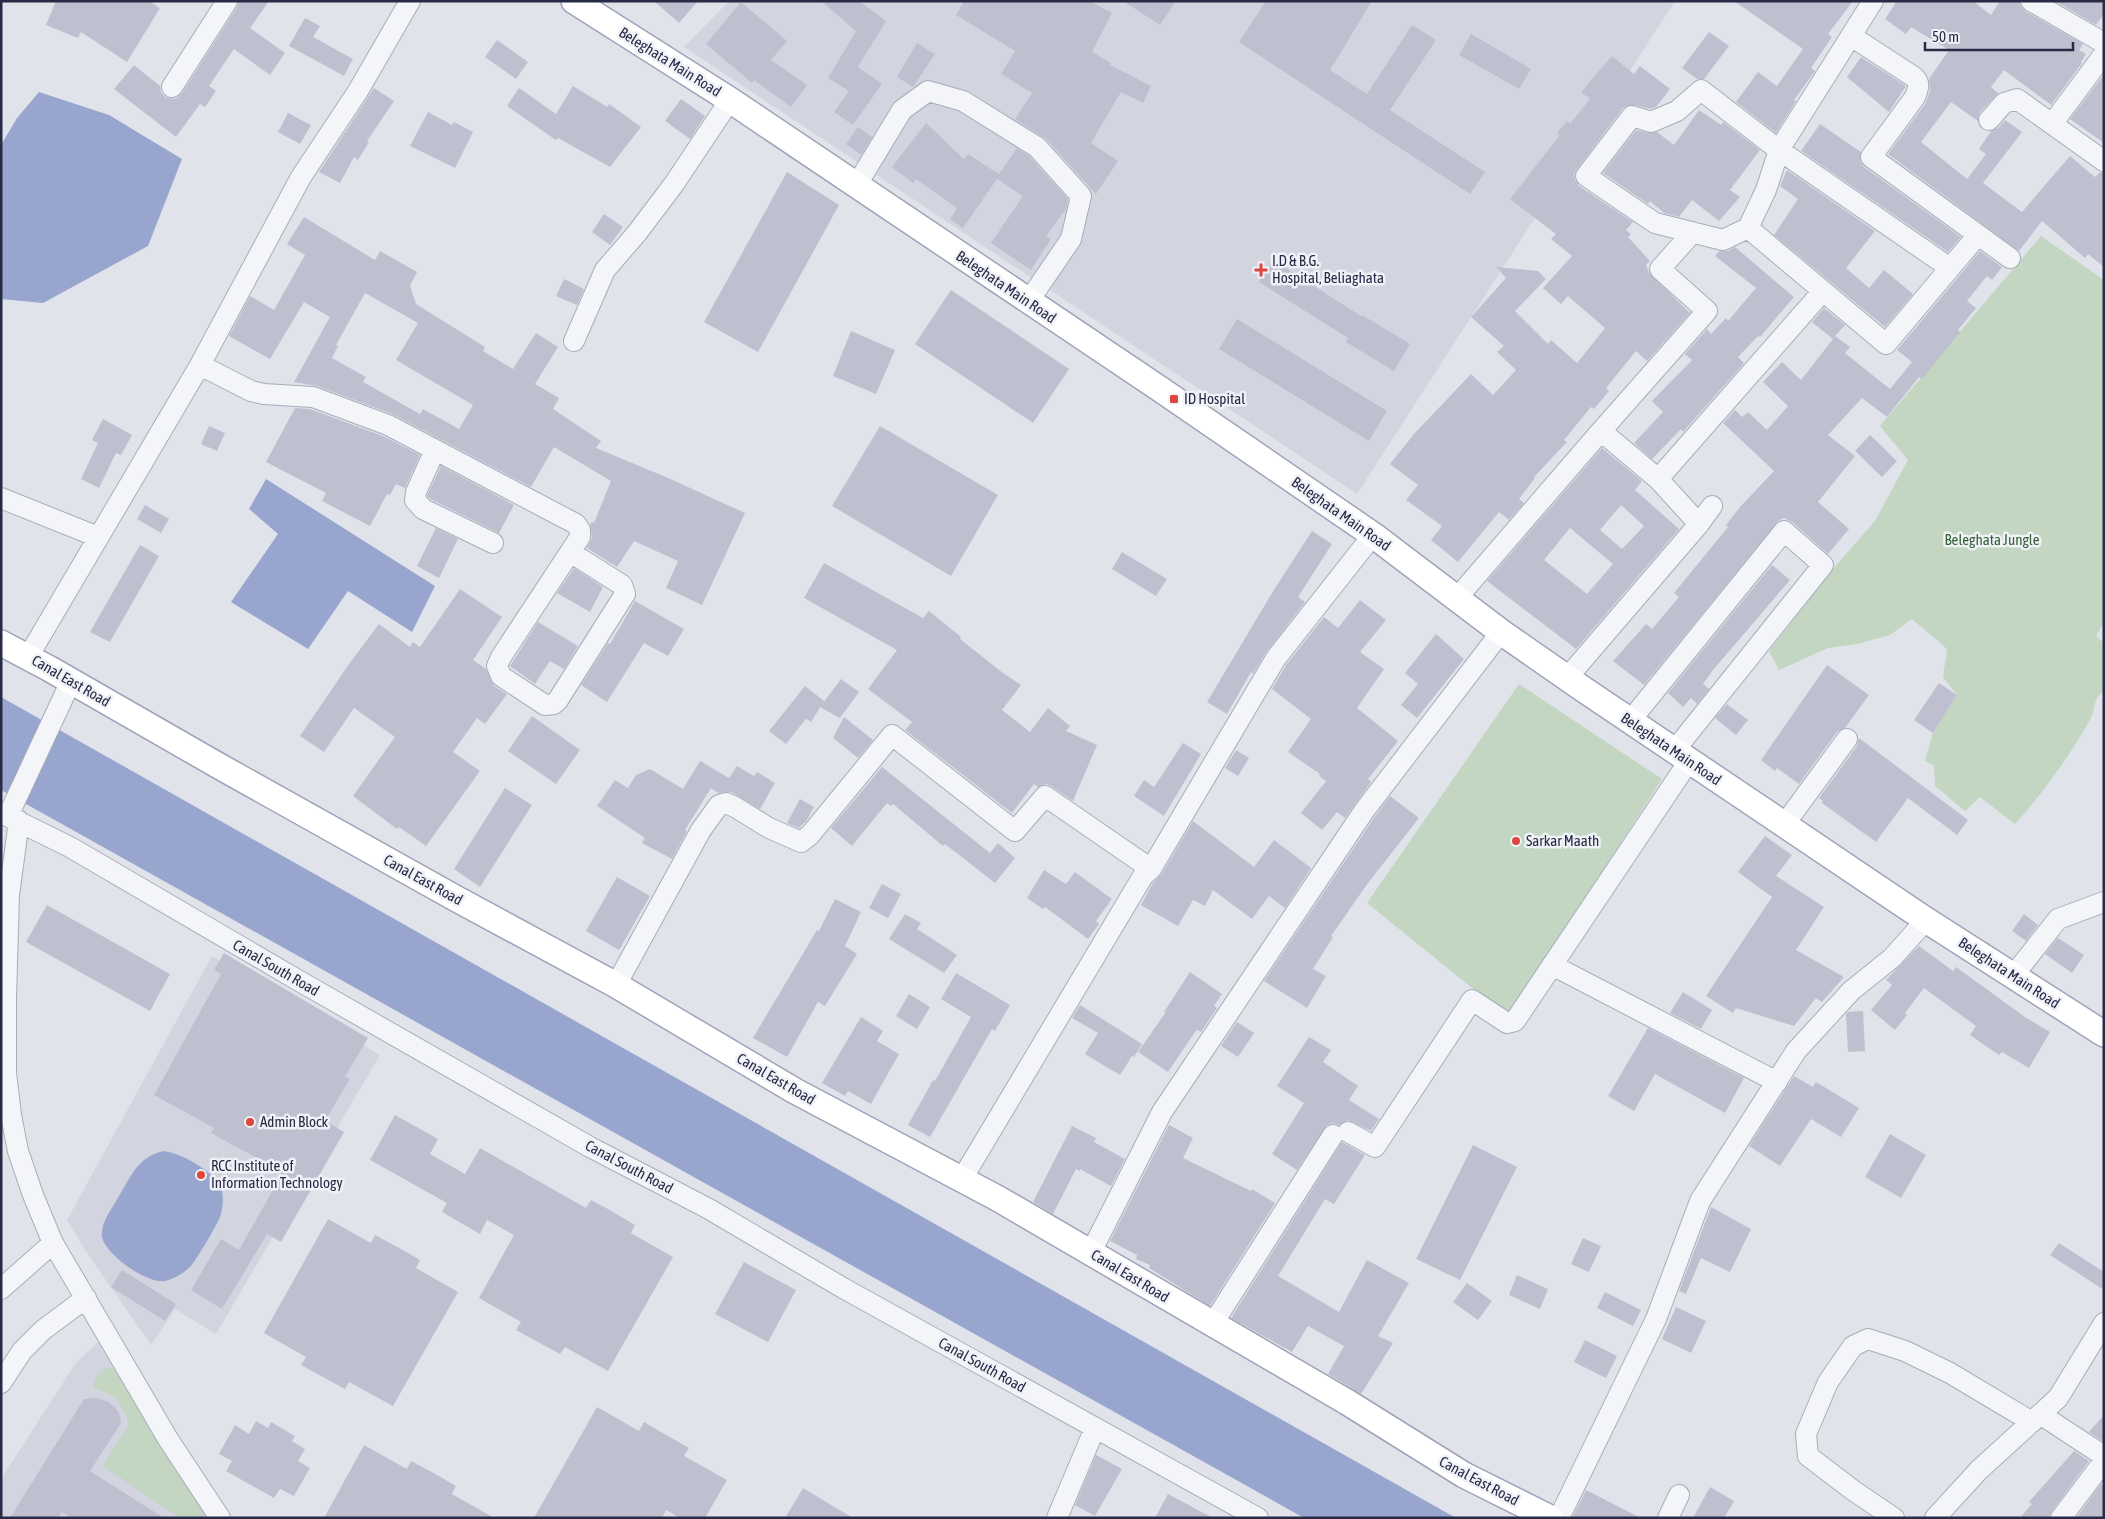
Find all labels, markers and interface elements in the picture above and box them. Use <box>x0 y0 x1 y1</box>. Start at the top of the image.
scale bar <box>1925 20 2072 52</box>
street label: Beleghata Main Road <box>616 23 724 100</box>
text: 50 m <box>1932 28 1959 45</box>
street label: Beleghata Main Road <box>953 247 1060 326</box>
place label: I.D & B.G. Hospital, Beliaghata <box>1272 252 1384 286</box>
marker: I.D & B.G. Hospital, Beliaghata <box>1254 263 1268 277</box>
place label: ID Hospital <box>1184 390 1245 407</box>
marker: ID Hospital <box>1168 393 1180 405</box>
street label: Beleghata Main Road <box>1288 473 1394 554</box>
park label: Beleghata Jungle <box>1944 531 2040 548</box>
street label: Canal East Road <box>29 651 113 710</box>
street label: Beleghata Main Road <box>1618 709 1725 788</box>
place label: Sarkar Maath <box>1526 832 1599 849</box>
marker: Sarkar Maath <box>1510 835 1522 847</box>
street label: Canal East Road <box>381 851 466 908</box>
street label: Beleghata Main Road <box>1956 934 2063 1012</box>
street label: Canal South Road <box>230 936 322 999</box>
street label: Canal East Road <box>734 1049 818 1108</box>
place label: Admin Block <box>260 1113 329 1130</box>
marker: Admin Block <box>244 1116 256 1128</box>
street label: Canal South Road <box>582 1136 676 1197</box>
place label: RCC Institute of Information Technology <box>211 1157 343 1191</box>
marker: RCC Institute of Information Technology <box>195 1169 207 1181</box>
street label: Canal East Road <box>1088 1246 1172 1305</box>
street label: Canal South Road <box>936 1334 1029 1395</box>
street label: Canal East Road <box>1437 1452 1522 1509</box>

